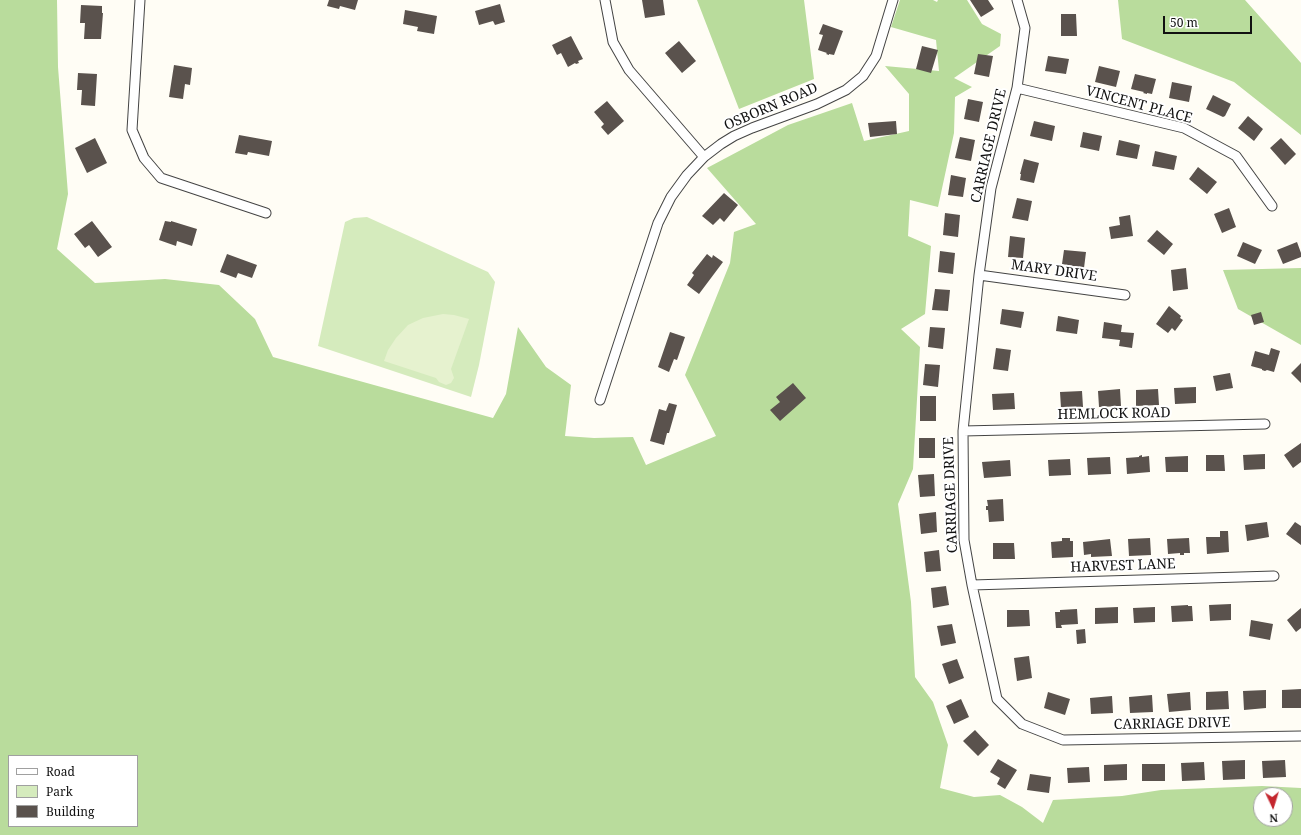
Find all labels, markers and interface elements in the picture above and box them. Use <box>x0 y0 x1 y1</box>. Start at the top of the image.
scale bar <box>1165 8 1254 34</box>
text: 50 m <box>1170 14 1198 31</box>
street label: OSBORN ROAD <box>722 80 820 134</box>
street label: VINCENT PLACE <box>1084 83 1194 127</box>
street label: CARRIAGE DRIVE <box>968 87 1010 205</box>
street label: MARY DRIVE <box>1010 257 1098 285</box>
street label: HEMLOCK ROAD <box>1057 405 1171 423</box>
street label: CARRIAGE DRIVE <box>941 436 961 554</box>
street label: HARVEST LANE <box>1070 556 1176 576</box>
street label: CARRIAGE DRIVE <box>1114 715 1230 733</box>
legend <box>8 755 138 827</box>
text: Road <box>46 763 75 780</box>
text: Park <box>46 783 73 800</box>
north arrow <box>1253 787 1293 827</box>
text: Building <box>46 803 94 820</box>
text: N <box>1269 811 1279 826</box>

